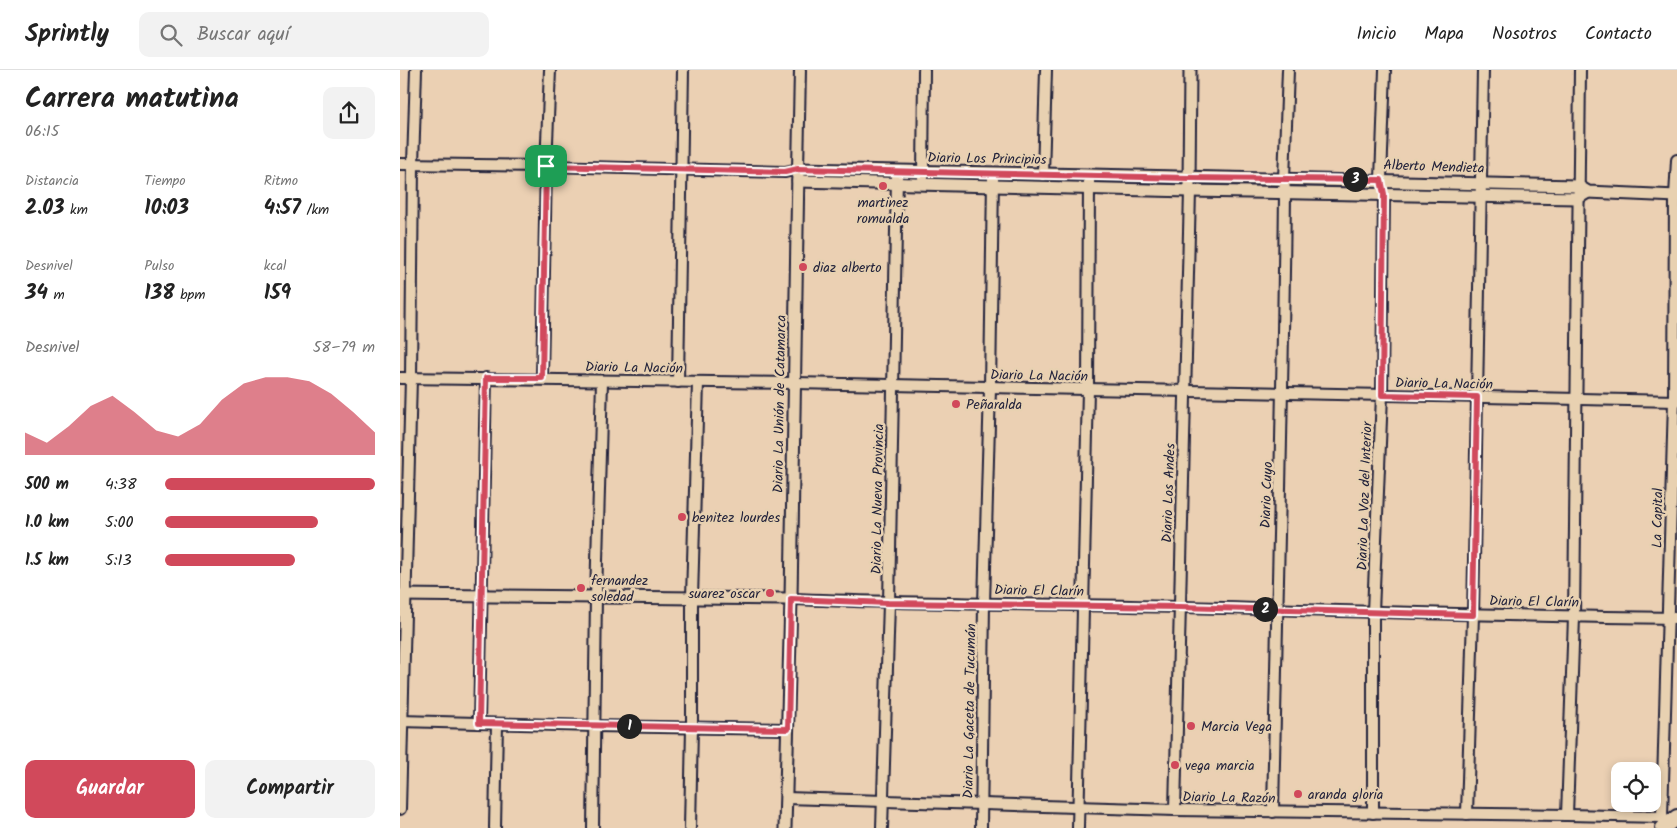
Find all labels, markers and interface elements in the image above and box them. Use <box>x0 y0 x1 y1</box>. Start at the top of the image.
search box <box>139 12 489 57</box>
text: Sprintly <box>25 15 109 54</box>
text: Buscar aquí <box>197 20 289 50</box>
text: Inicio <box>1356 20 1396 49</box>
text: Mapa <box>1424 20 1464 49</box>
text: Nosotros <box>1492 20 1557 49</box>
text: Contacto <box>1585 20 1652 49</box>
icon: search <box>157 21 185 49</box>
text: Carrera matutina <box>25 77 239 122</box>
button: share <box>323 87 375 139</box>
text: 06:15 <box>25 119 59 144</box>
pin <box>525 145 567 187</box>
street label: Diario Los Principios <box>927 147 1047 171</box>
icon: arrive <box>532 152 560 180</box>
street label: Alberto Mendieta <box>1383 154 1485 180</box>
pin: 3 <box>1342 166 1368 192</box>
text: 3 <box>1352 168 1359 190</box>
text: Distancia <box>25 170 79 192</box>
text: Tiempo <box>144 170 186 192</box>
text: Ritmo <box>264 170 298 192</box>
marker: martinez romualda <box>877 180 889 192</box>
text: 2.03 <box>25 192 64 225</box>
text: 10:03 <box>144 192 189 225</box>
text: 4:57 <box>264 192 301 225</box>
place label: martinez romualda <box>857 192 909 230</box>
text: km <box>64 199 88 221</box>
text: /km <box>301 199 329 221</box>
text: Desnivel <box>25 255 73 277</box>
text: Pulso <box>144 255 174 277</box>
text: kcal <box>264 255 286 277</box>
place label: diaz alberto <box>813 257 882 279</box>
marker: diaz alberto <box>797 261 809 273</box>
text: 34 <box>25 277 48 310</box>
text: 138 <box>144 277 175 310</box>
text: 159 <box>264 277 291 310</box>
text: m <box>48 284 65 306</box>
text: bpm <box>175 284 205 306</box>
street label: Diario La Unión de Catamarca <box>767 315 793 493</box>
text: Desnivel <box>25 335 80 360</box>
text: 58–79 m <box>313 335 375 360</box>
street label: Diario La Nación <box>585 356 683 380</box>
street label: Diario La Nación <box>990 364 1088 388</box>
street label: Diario La Nación <box>1395 372 1493 396</box>
place label: Peñaralda <box>966 394 1022 416</box>
marker: Peñaralda <box>950 398 962 410</box>
street label: Diario La Voz del Interior <box>1351 420 1379 571</box>
street label: Diario La Nueva Provincia <box>866 423 890 575</box>
street label: Diario Los Andes <box>1156 443 1182 543</box>
street label: Diario Cuyo <box>1255 461 1279 529</box>
text: 500 m <box>25 472 69 497</box>
text: 4:38 <box>105 472 137 497</box>
street label: La Capital <box>1646 487 1670 548</box>
place label: benitez lourdes <box>692 507 780 529</box>
text: 1.0 km <box>25 510 69 535</box>
text: 5:00 <box>105 510 134 535</box>
marker: benitez lourdes <box>676 511 688 523</box>
text: 1.5 km <box>25 548 69 573</box>
text: 5:13 <box>105 548 132 573</box>
place label: fernandez soledad <box>591 570 648 608</box>
street label: Diario El Clarín <box>994 579 1084 603</box>
marker: fernandez soledad <box>575 582 587 594</box>
place label: suarez oscar <box>688 583 761 605</box>
marker: suarez oscar <box>764 587 776 599</box>
street label: Diario El Clarín <box>1489 590 1579 614</box>
pin: 2 <box>1252 596 1278 622</box>
text: 2 <box>1261 598 1270 620</box>
street label: Diario La Gaceta de Tucumán <box>957 623 983 799</box>
pin: 1 <box>616 714 642 738</box>
text: 1 <box>627 715 632 737</box>
place label: Marcia Vega <box>1201 716 1272 738</box>
marker: Marcia Vega <box>1185 720 1197 732</box>
place label: vega marcia <box>1185 755 1255 777</box>
marker: vega marcia <box>1169 759 1181 771</box>
button: Guardar <box>25 760 195 818</box>
button: Compartir <box>205 760 375 818</box>
map controls <box>1611 762 1661 812</box>
button: locate <box>1611 762 1661 812</box>
place label: aranda gloria <box>1308 784 1383 806</box>
street label: Diario La Razón <box>1182 786 1276 810</box>
marker: aranda gloria <box>1292 788 1304 800</box>

